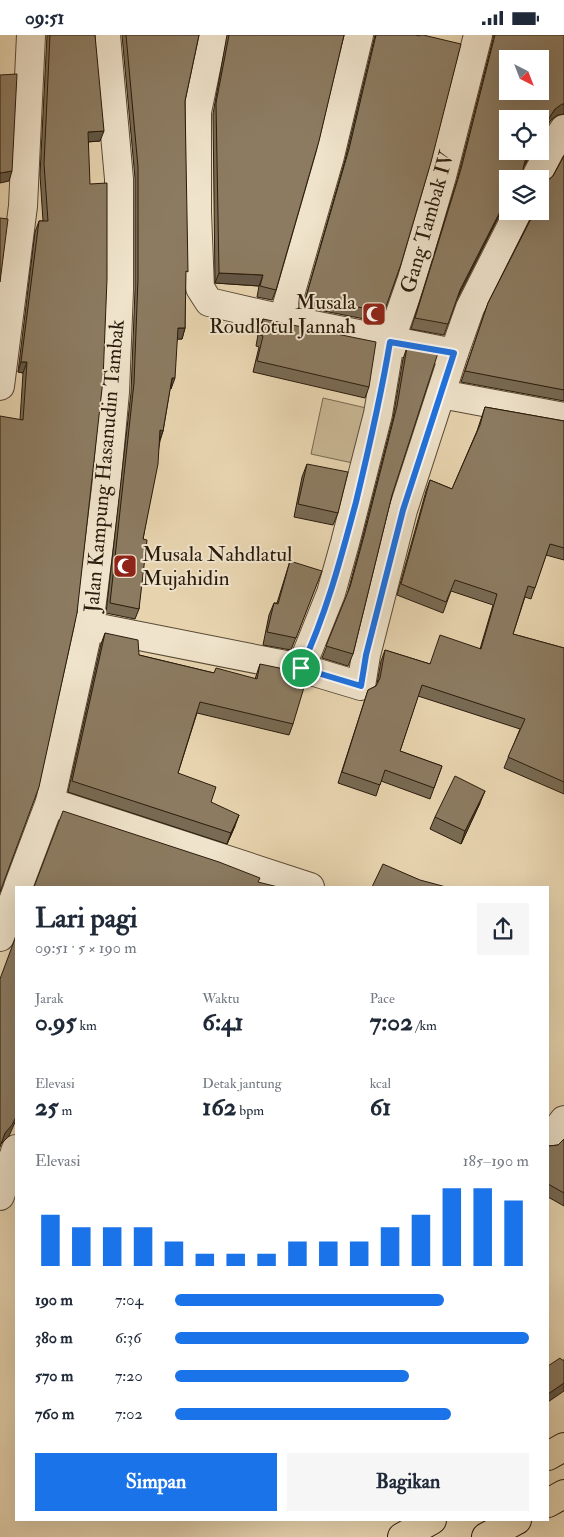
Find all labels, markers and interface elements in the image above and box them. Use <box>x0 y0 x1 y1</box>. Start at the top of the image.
text: 09:51 <box>25 6 64 30</box>
north arrow <box>499 50 549 100</box>
map controls <box>499 50 549 220</box>
button: locate <box>499 110 549 160</box>
street label: Gang Tambak IV <box>394 147 461 296</box>
button: layers <box>499 170 549 220</box>
place label: Musala Roudlotul Jannah <box>209 289 356 340</box>
mosque icon: Musala Roudlotul Jannah <box>361 301 387 327</box>
street label: Jalan Kampung Hasanudin Tambak <box>78 318 131 615</box>
place label: Musala Nahdlatul Mujahidin <box>142 541 293 592</box>
mosque icon: Musala Nahdlatul Mujahidin <box>112 553 138 579</box>
pin <box>280 647 322 689</box>
icon: arrive <box>287 654 315 682</box>
text: Lari pagi <box>35 901 137 936</box>
button: share <box>477 903 529 955</box>
text: 09:51 · 5 × 190 m <box>35 938 137 958</box>
text: Jarak <box>35 990 64 1007</box>
text: Waktu <box>202 990 239 1007</box>
text: Pace <box>370 990 395 1007</box>
text: 0.95 <box>35 1007 76 1038</box>
text: 6:41 <box>202 1007 244 1038</box>
text: 7:02 <box>370 1007 413 1038</box>
text: km <box>76 1017 97 1034</box>
text: /km <box>413 1017 437 1034</box>
text: Elevasi <box>35 1075 75 1092</box>
text: Detak jantung <box>202 1075 282 1092</box>
text: kcal <box>370 1075 391 1092</box>
text: 25 <box>35 1092 59 1123</box>
text: 162 <box>202 1092 236 1123</box>
text: 61 <box>370 1092 391 1123</box>
text: m <box>59 1102 72 1119</box>
text: bpm <box>236 1102 264 1119</box>
text: Elevasi <box>35 1151 80 1171</box>
text: 185–190 m <box>463 1151 529 1171</box>
text: 190 m <box>35 1290 73 1310</box>
text: 7:04 <box>115 1290 143 1310</box>
text: 380 m <box>35 1328 73 1348</box>
text: 6:36 <box>115 1328 141 1348</box>
text: 570 m <box>35 1366 73 1386</box>
text: 7:20 <box>115 1366 143 1386</box>
text: 760 m <box>35 1404 74 1424</box>
text: 7:02 <box>115 1404 143 1424</box>
button: Simpan <box>35 1453 277 1511</box>
button: Bagikan <box>287 1453 529 1511</box>

